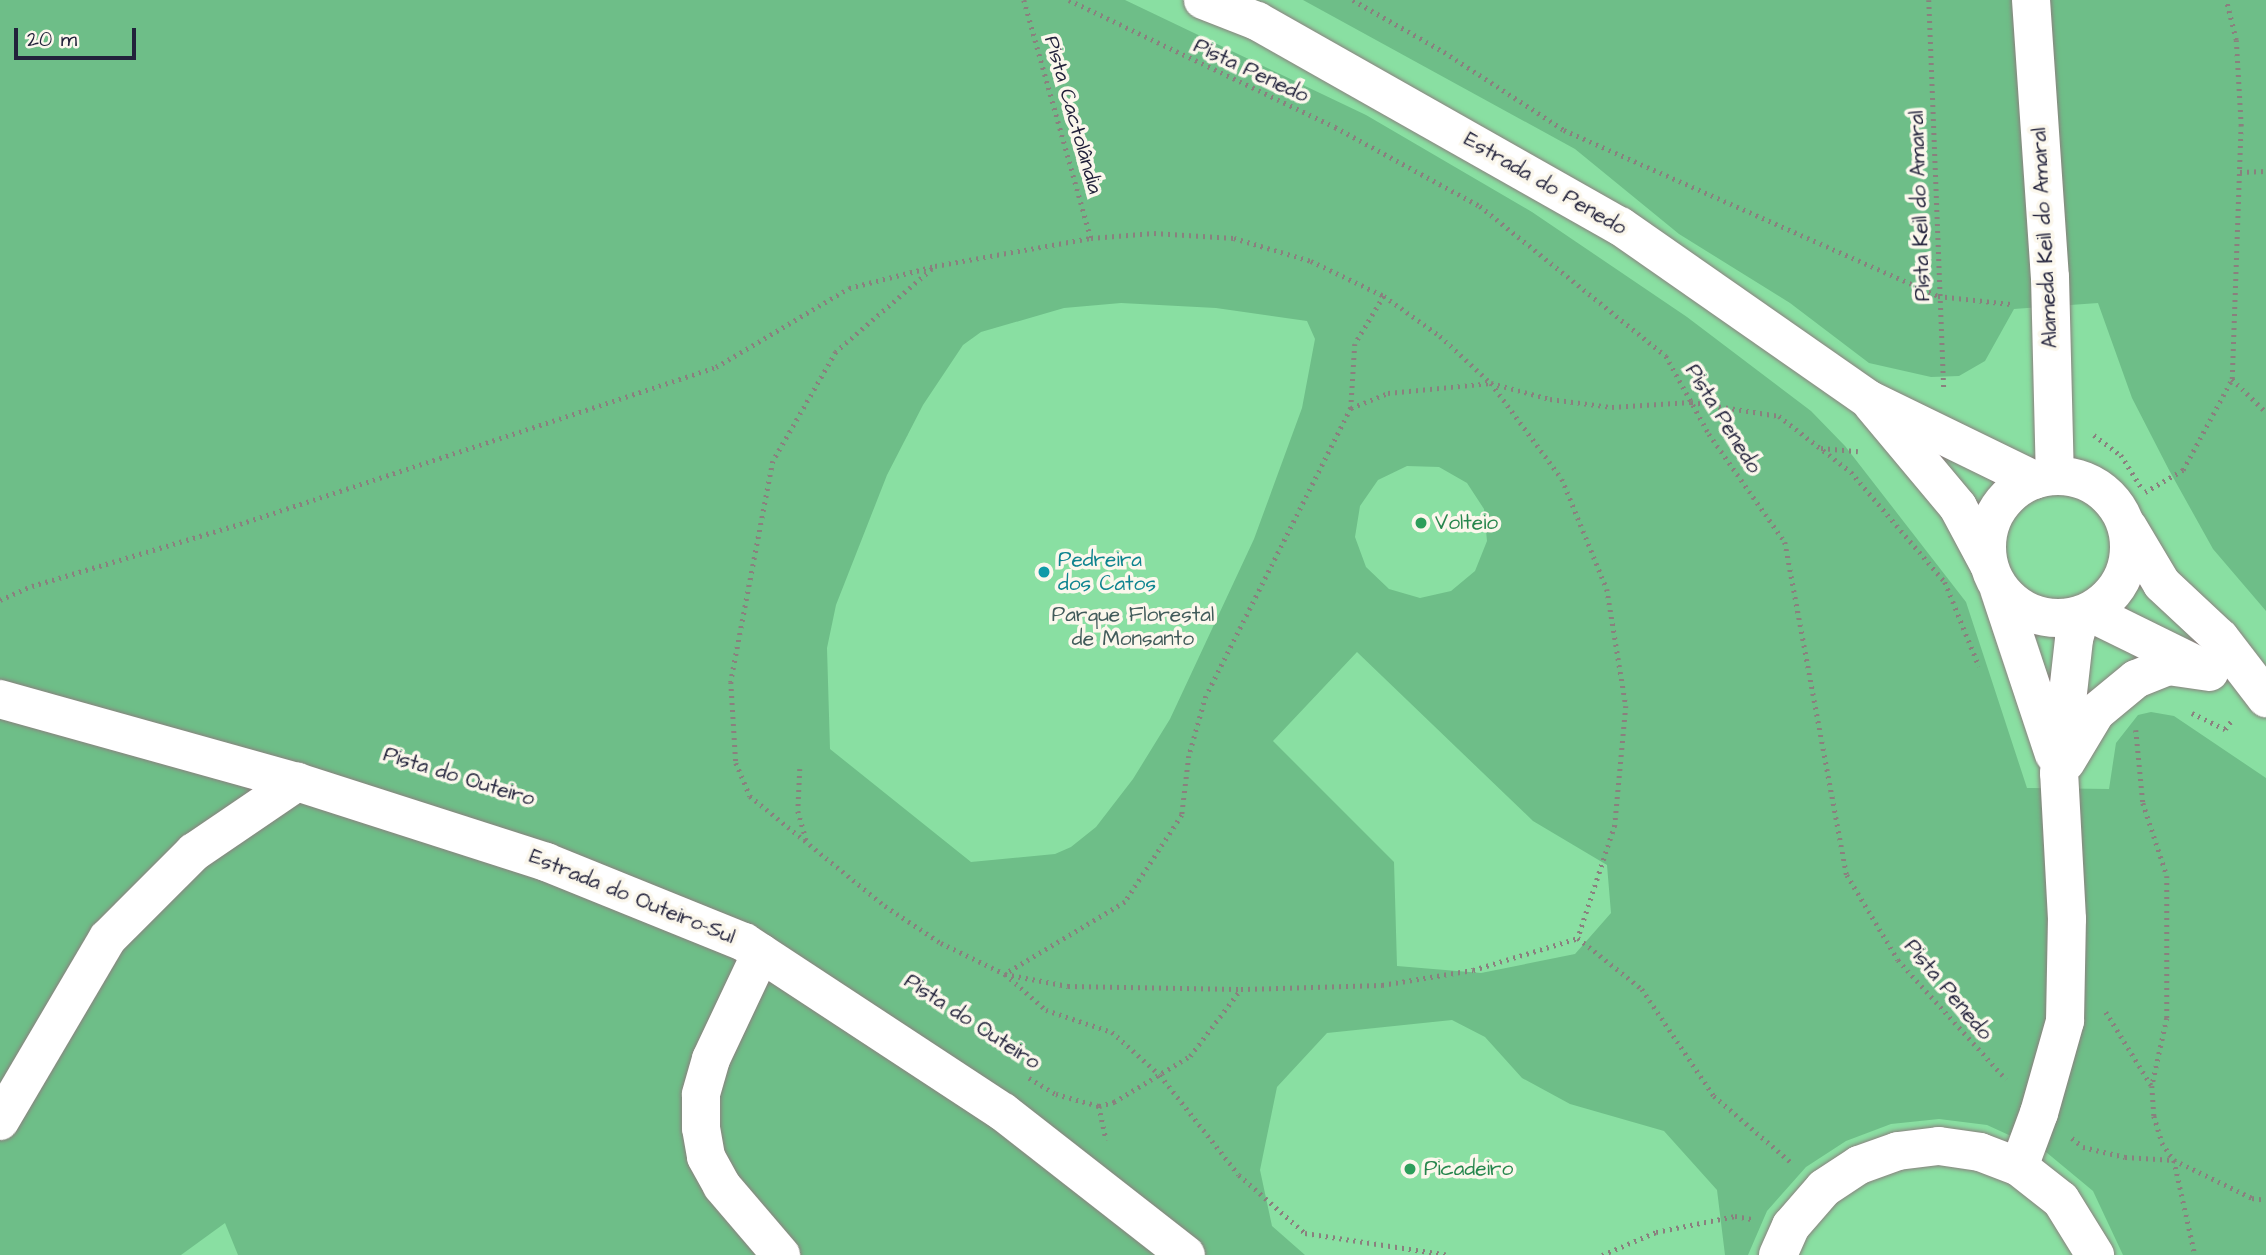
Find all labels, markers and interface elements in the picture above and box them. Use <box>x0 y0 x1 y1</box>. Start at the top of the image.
scale bar <box>18 14 140 58</box>
text: 20 m <box>27 25 77 54</box>
street label: Pista Cactolândia <box>1038 33 1108 197</box>
street label: Pista Penedo <box>1190 33 1312 109</box>
street label: Pista Keil do Amaral <box>1904 110 1936 302</box>
street label: Estrada do Penedo <box>1459 127 1631 241</box>
street label: Alameda Keil do Amaral <box>2027 127 2063 349</box>
street label: Pista Penedo <box>1679 360 1767 478</box>
place label: Volteio <box>1435 510 1498 536</box>
marker: Volteio <box>1413 515 1429 531</box>
place label: Pedreira dos Catos <box>1058 547 1156 597</box>
marker: Pedreira dos Catos <box>1036 564 1052 580</box>
park label: Parque Florestal de Monsanto <box>1052 602 1214 652</box>
street label: Pista do Outeiro <box>380 742 538 812</box>
street label: Estrada do Outeiro-Sul <box>525 844 739 950</box>
street label: Pista Penedo <box>1899 934 1997 1046</box>
street label: Pista do Outeiro <box>899 969 1045 1075</box>
place label: Picadeiro <box>1424 1156 1513 1182</box>
marker: Picadeiro <box>1402 1161 1418 1177</box>

